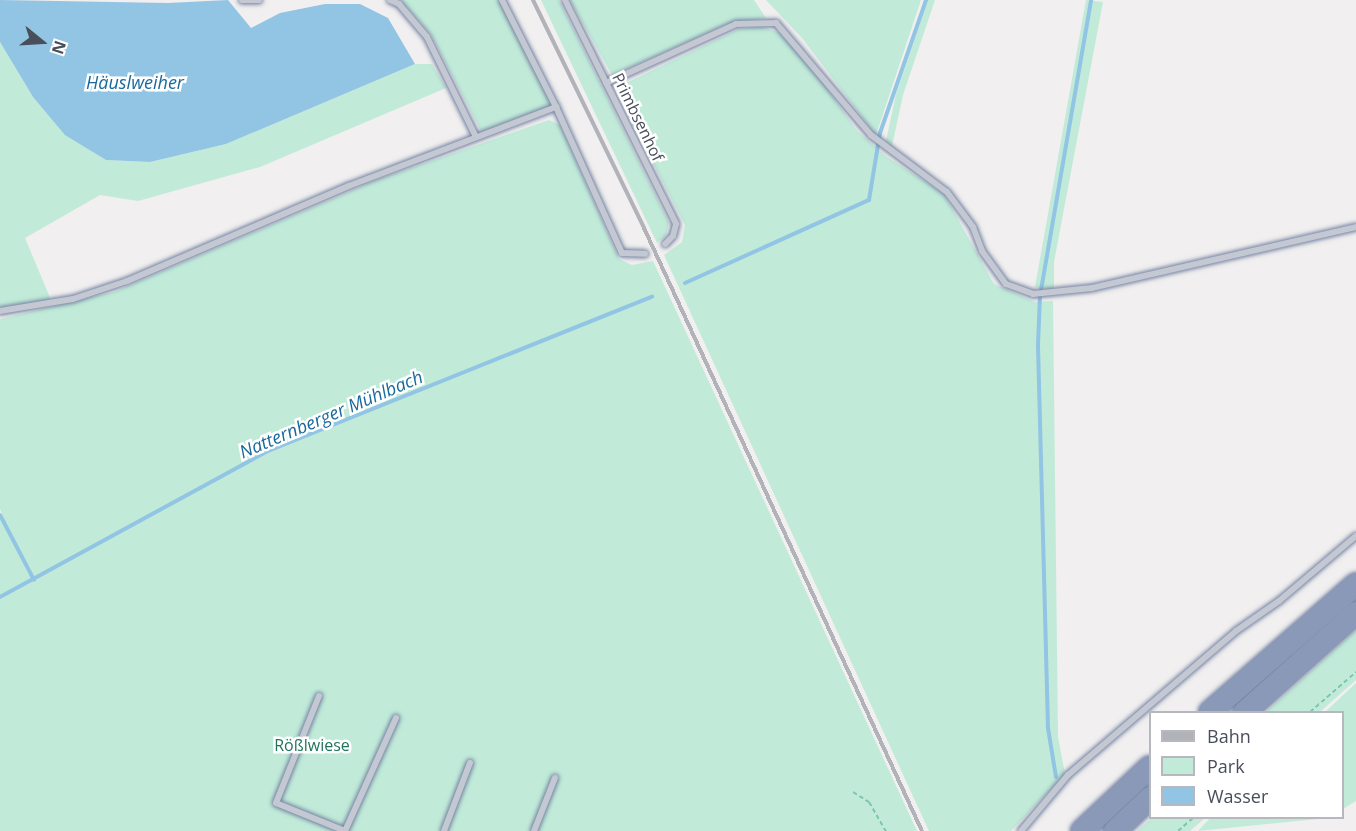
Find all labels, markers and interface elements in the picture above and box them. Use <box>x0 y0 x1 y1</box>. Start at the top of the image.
north arrow <box>12 12 72 72</box>
text: N <box>47 38 72 57</box>
street label: Primbsenhof <box>608 70 668 164</box>
water label: Häuslweiher <box>86 71 184 93</box>
water label: Natternberger Mühlbach <box>236 366 426 462</box>
legend <box>1149 711 1344 819</box>
text: Bahn <box>1207 724 1251 748</box>
park label: Rößlwiese <box>274 735 350 755</box>
text: Park <box>1207 754 1245 778</box>
text: Wasser <box>1207 784 1268 808</box>

